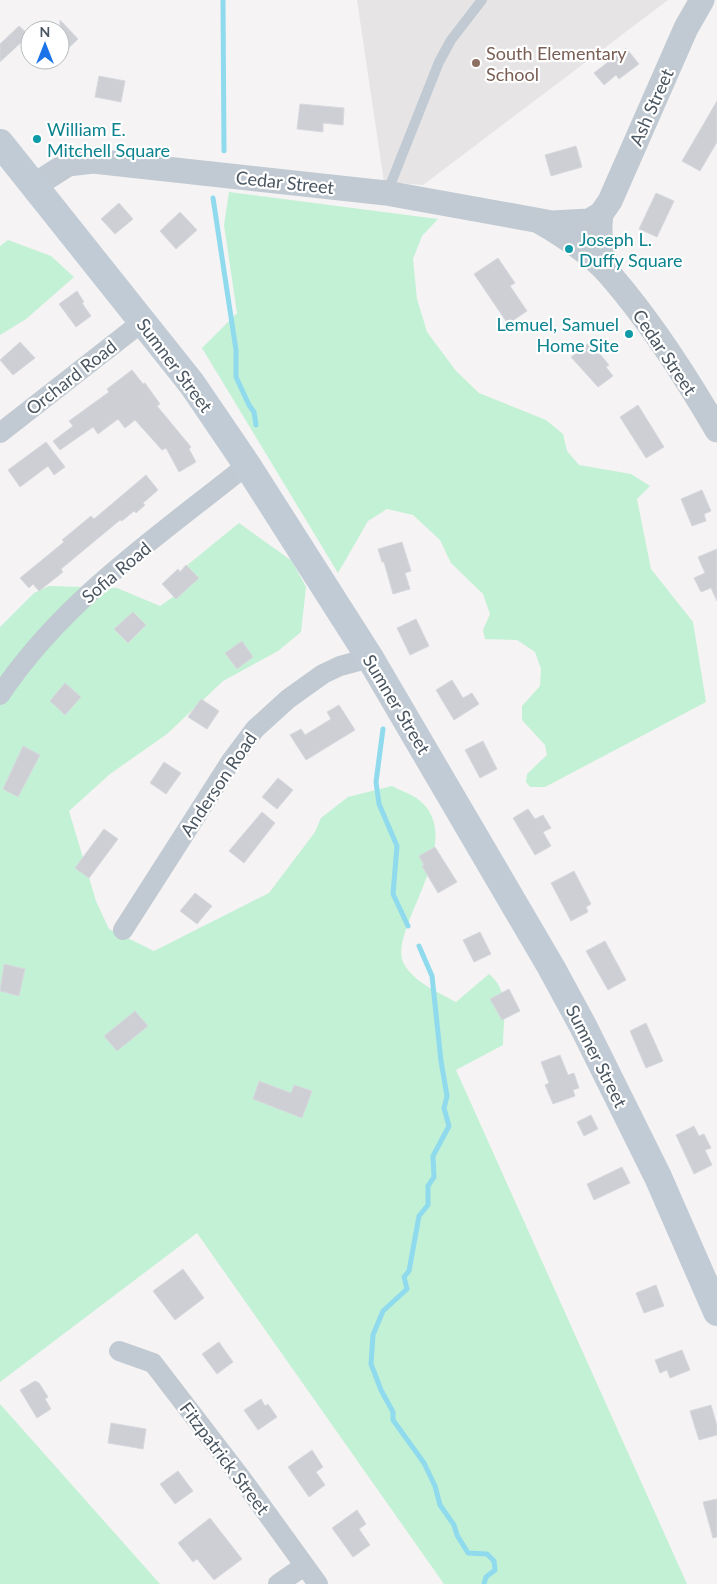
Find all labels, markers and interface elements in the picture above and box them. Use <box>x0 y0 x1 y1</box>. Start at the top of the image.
north arrow <box>20 20 70 70</box>
text: N <box>40 23 50 40</box>
place label: South Elementary School <box>486 42 627 85</box>
marker: South Elementary School <box>470 57 482 69</box>
street label: Ash Street <box>624 65 678 149</box>
place label: William E. Mitchell Square <box>47 118 170 161</box>
marker: William E. Mitchell Square <box>31 133 43 145</box>
street label: Cedar Street <box>235 166 336 198</box>
place label: Joseph L. Duffy Square <box>579 228 682 271</box>
marker: Joseph L. Duffy Square <box>563 243 575 255</box>
street label: Cedar Street <box>628 305 702 399</box>
place label: Lemuel, Samuel Home Site <box>496 313 619 356</box>
street label: Sumner Street <box>132 314 218 417</box>
marker: Lemuel, Samuel Home Site <box>623 328 635 340</box>
street label: Orchard Road <box>21 335 121 419</box>
street label: Sofia Road <box>77 537 155 607</box>
street label: Sumner Street <box>359 650 436 758</box>
street label: Anderson Road <box>175 728 261 840</box>
street label: Sumner Street <box>562 1001 633 1111</box>
street label: Fitzpatrick Street <box>176 1397 275 1519</box>

